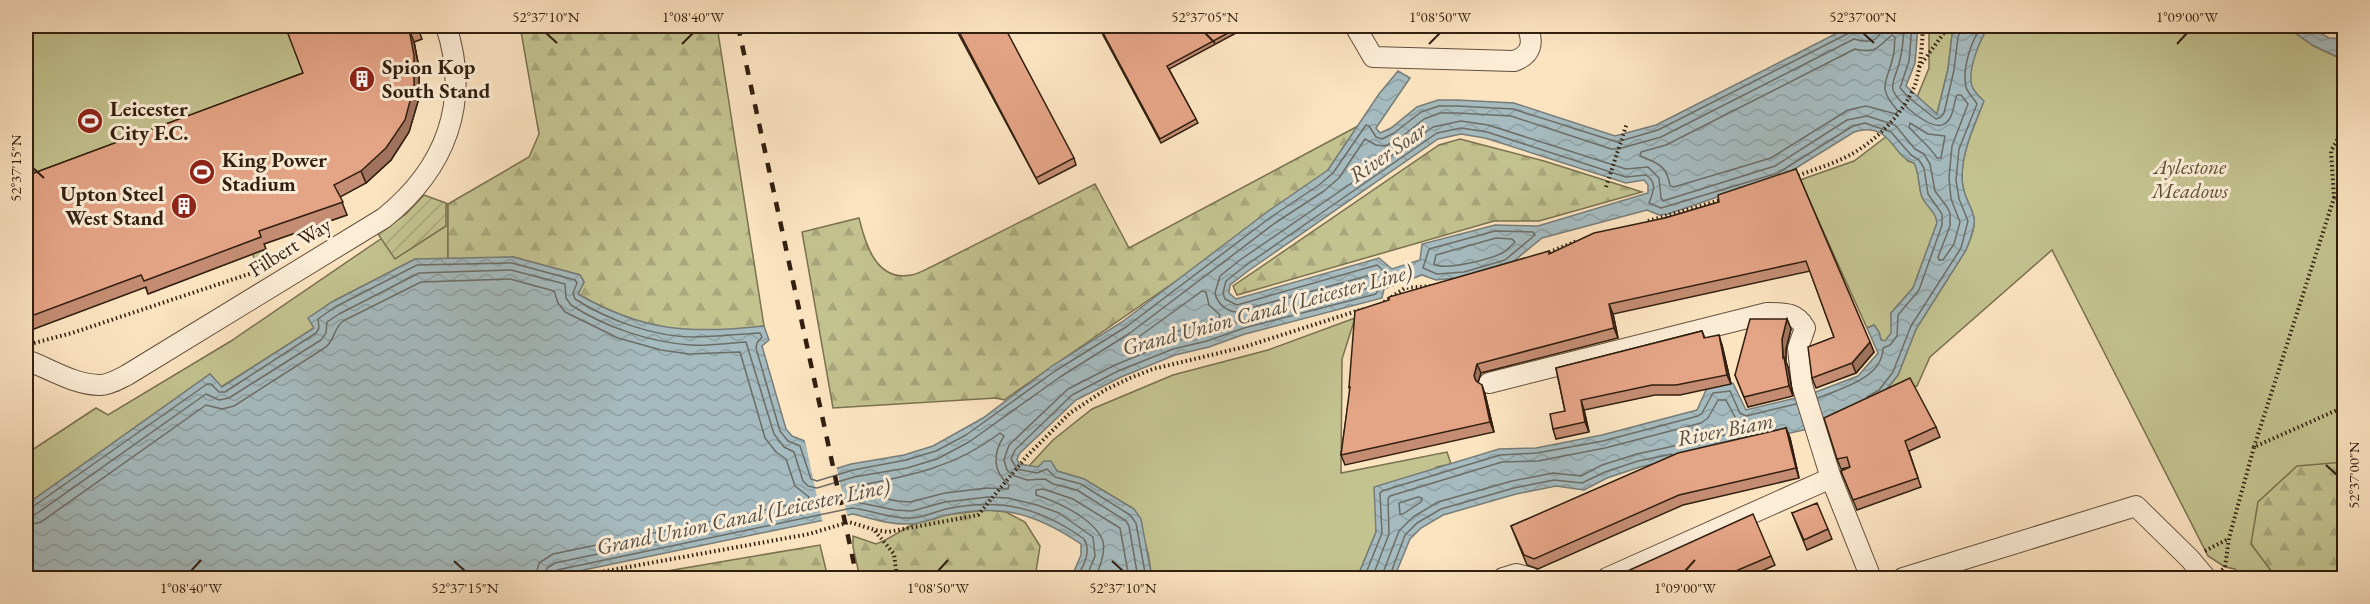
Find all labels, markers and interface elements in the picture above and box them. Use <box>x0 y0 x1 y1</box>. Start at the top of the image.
text: 52°37'10"N <box>512 7 580 26</box>
text: 1°08'40"W <box>662 7 724 26</box>
text: 52°37'05"N <box>1171 7 1239 26</box>
text: 1°08'50"W <box>1409 7 1471 26</box>
text: 52°37'00"N <box>1829 7 1897 26</box>
text: 1°09'00"W <box>2156 7 2218 26</box>
place label: Spion Kop South Stand <box>382 53 491 104</box>
building icon: Spion Kop South Stand <box>347 64 377 94</box>
place label: Leicester City F.C. <box>110 95 189 146</box>
sports icon: Leicester City F.C. <box>75 106 105 136</box>
water label: River Soar <box>1343 114 1433 190</box>
text: 52°37'15"N <box>6 134 25 202</box>
place label: King Power Stadium <box>222 146 327 197</box>
park label: Aylestone Meadows <box>2150 153 2228 204</box>
sports icon: King Power Stadium <box>187 157 217 187</box>
place label: Upton Steel West Stand <box>60 180 164 231</box>
building icon: Upton Steel West Stand <box>169 191 199 221</box>
street label: Filbert Way <box>243 210 337 282</box>
water label: Grand Union Canal (Leicester Line) <box>1119 257 1416 362</box>
water label: River Biam <box>1674 406 1776 453</box>
text: 52°37'00"N <box>2344 441 2363 509</box>
water label: Grand Union Canal (Leicester Line) <box>594 471 893 562</box>
text: 1°08'40"W <box>160 578 222 597</box>
text: 52°37'15"N <box>431 578 499 597</box>
text: 1°08'50"W <box>907 578 969 597</box>
text: 52°37'10"N <box>1089 578 1157 597</box>
text: 1°09'00"W <box>1654 578 1716 597</box>

